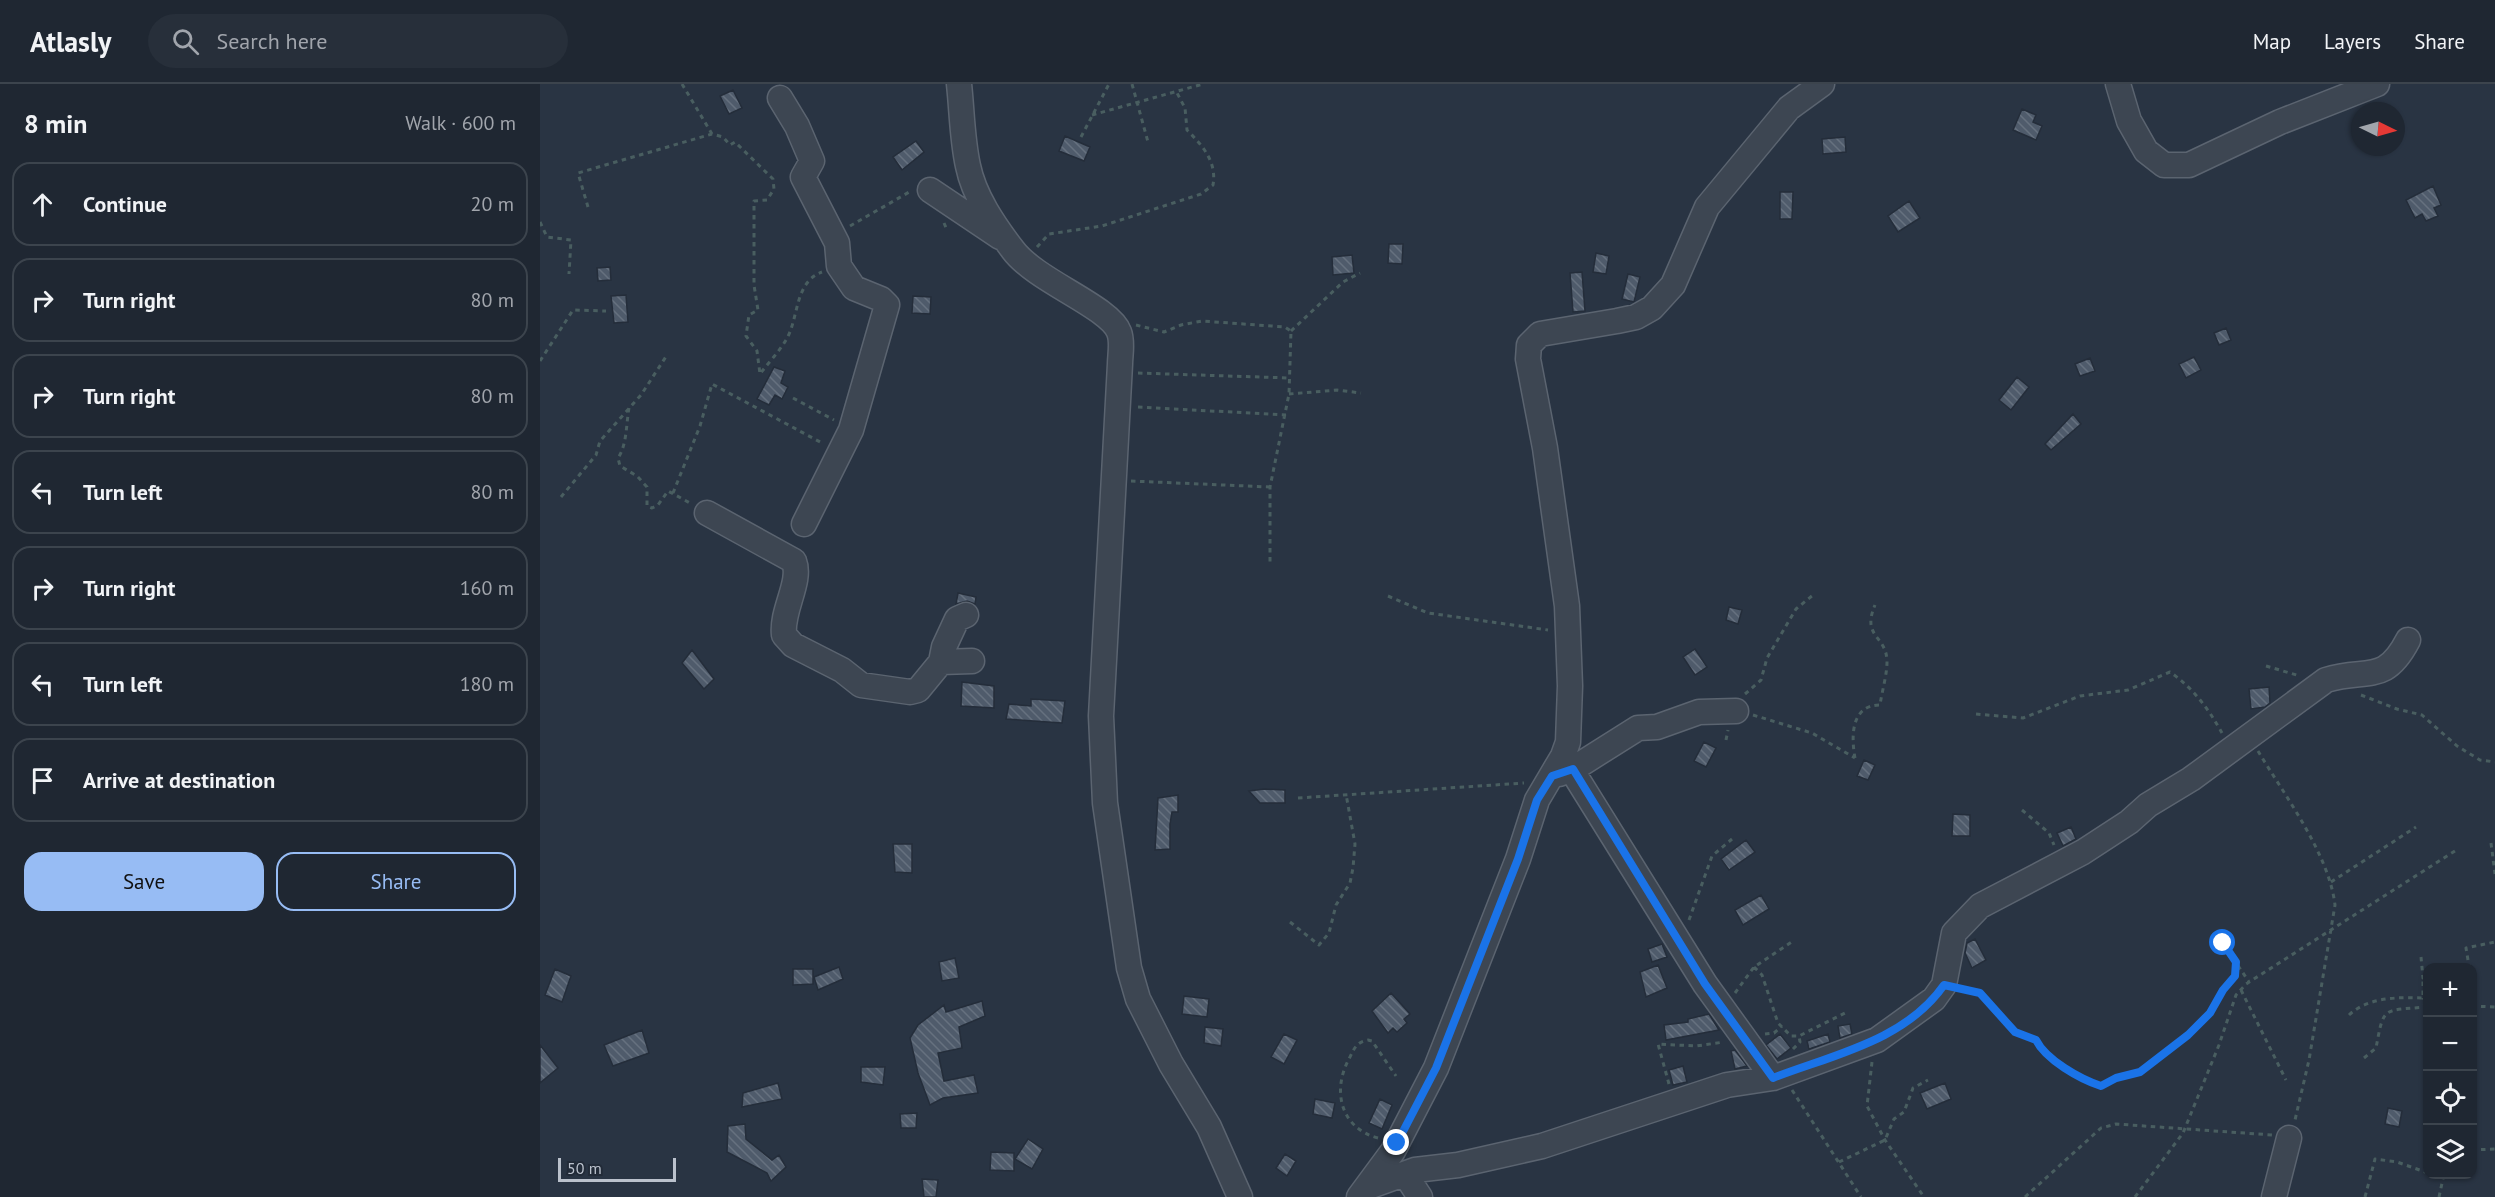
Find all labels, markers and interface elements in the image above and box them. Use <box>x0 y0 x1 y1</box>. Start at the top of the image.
search box <box>148 14 568 68</box>
text: Atlasly <box>30 23 112 60</box>
icon: search <box>169 25 202 58</box>
text: Search here <box>217 27 327 55</box>
text: Map <box>2253 28 2291 55</box>
text: Layers <box>2324 28 2381 55</box>
text: Share <box>2414 28 2465 55</box>
north arrow <box>2351 102 2405 156</box>
text: 8 min <box>24 107 87 140</box>
text: Walk · 600 m <box>405 110 516 136</box>
icon: ahead <box>26 188 59 221</box>
text: Continue <box>83 190 167 218</box>
text: 20 m <box>471 191 514 217</box>
icon: right <box>26 284 59 317</box>
text: Turn right <box>83 286 175 314</box>
text: 80 m <box>471 287 514 313</box>
icon: right <box>26 380 59 413</box>
text: Turn right <box>83 382 175 410</box>
text: 80 m <box>471 383 514 409</box>
icon: left <box>26 476 59 509</box>
text: Turn left <box>83 478 163 506</box>
text: 80 m <box>471 479 514 505</box>
icon: right <box>26 572 59 605</box>
text: Turn right <box>83 574 175 602</box>
text: 160 m <box>460 575 514 601</box>
icon: left <box>26 668 59 701</box>
text: Turn left <box>83 670 163 698</box>
text: 180 m <box>460 671 514 697</box>
icon: arrive <box>26 764 59 797</box>
text: Arrive at destination <box>83 766 275 794</box>
button: Save <box>24 852 264 911</box>
button: Share <box>276 852 516 911</box>
route start <box>2209 929 2235 955</box>
map controls <box>2423 963 2477 1179</box>
button: + <box>2423 963 2477 1017</box>
button: − <box>2423 1017 2477 1071</box>
button: locate <box>2423 1071 2477 1125</box>
button: layers <box>2423 1125 2477 1179</box>
route end <box>1383 1129 1409 1155</box>
scale bar <box>558 1155 676 1182</box>
text: 50 m <box>567 1158 602 1178</box>

